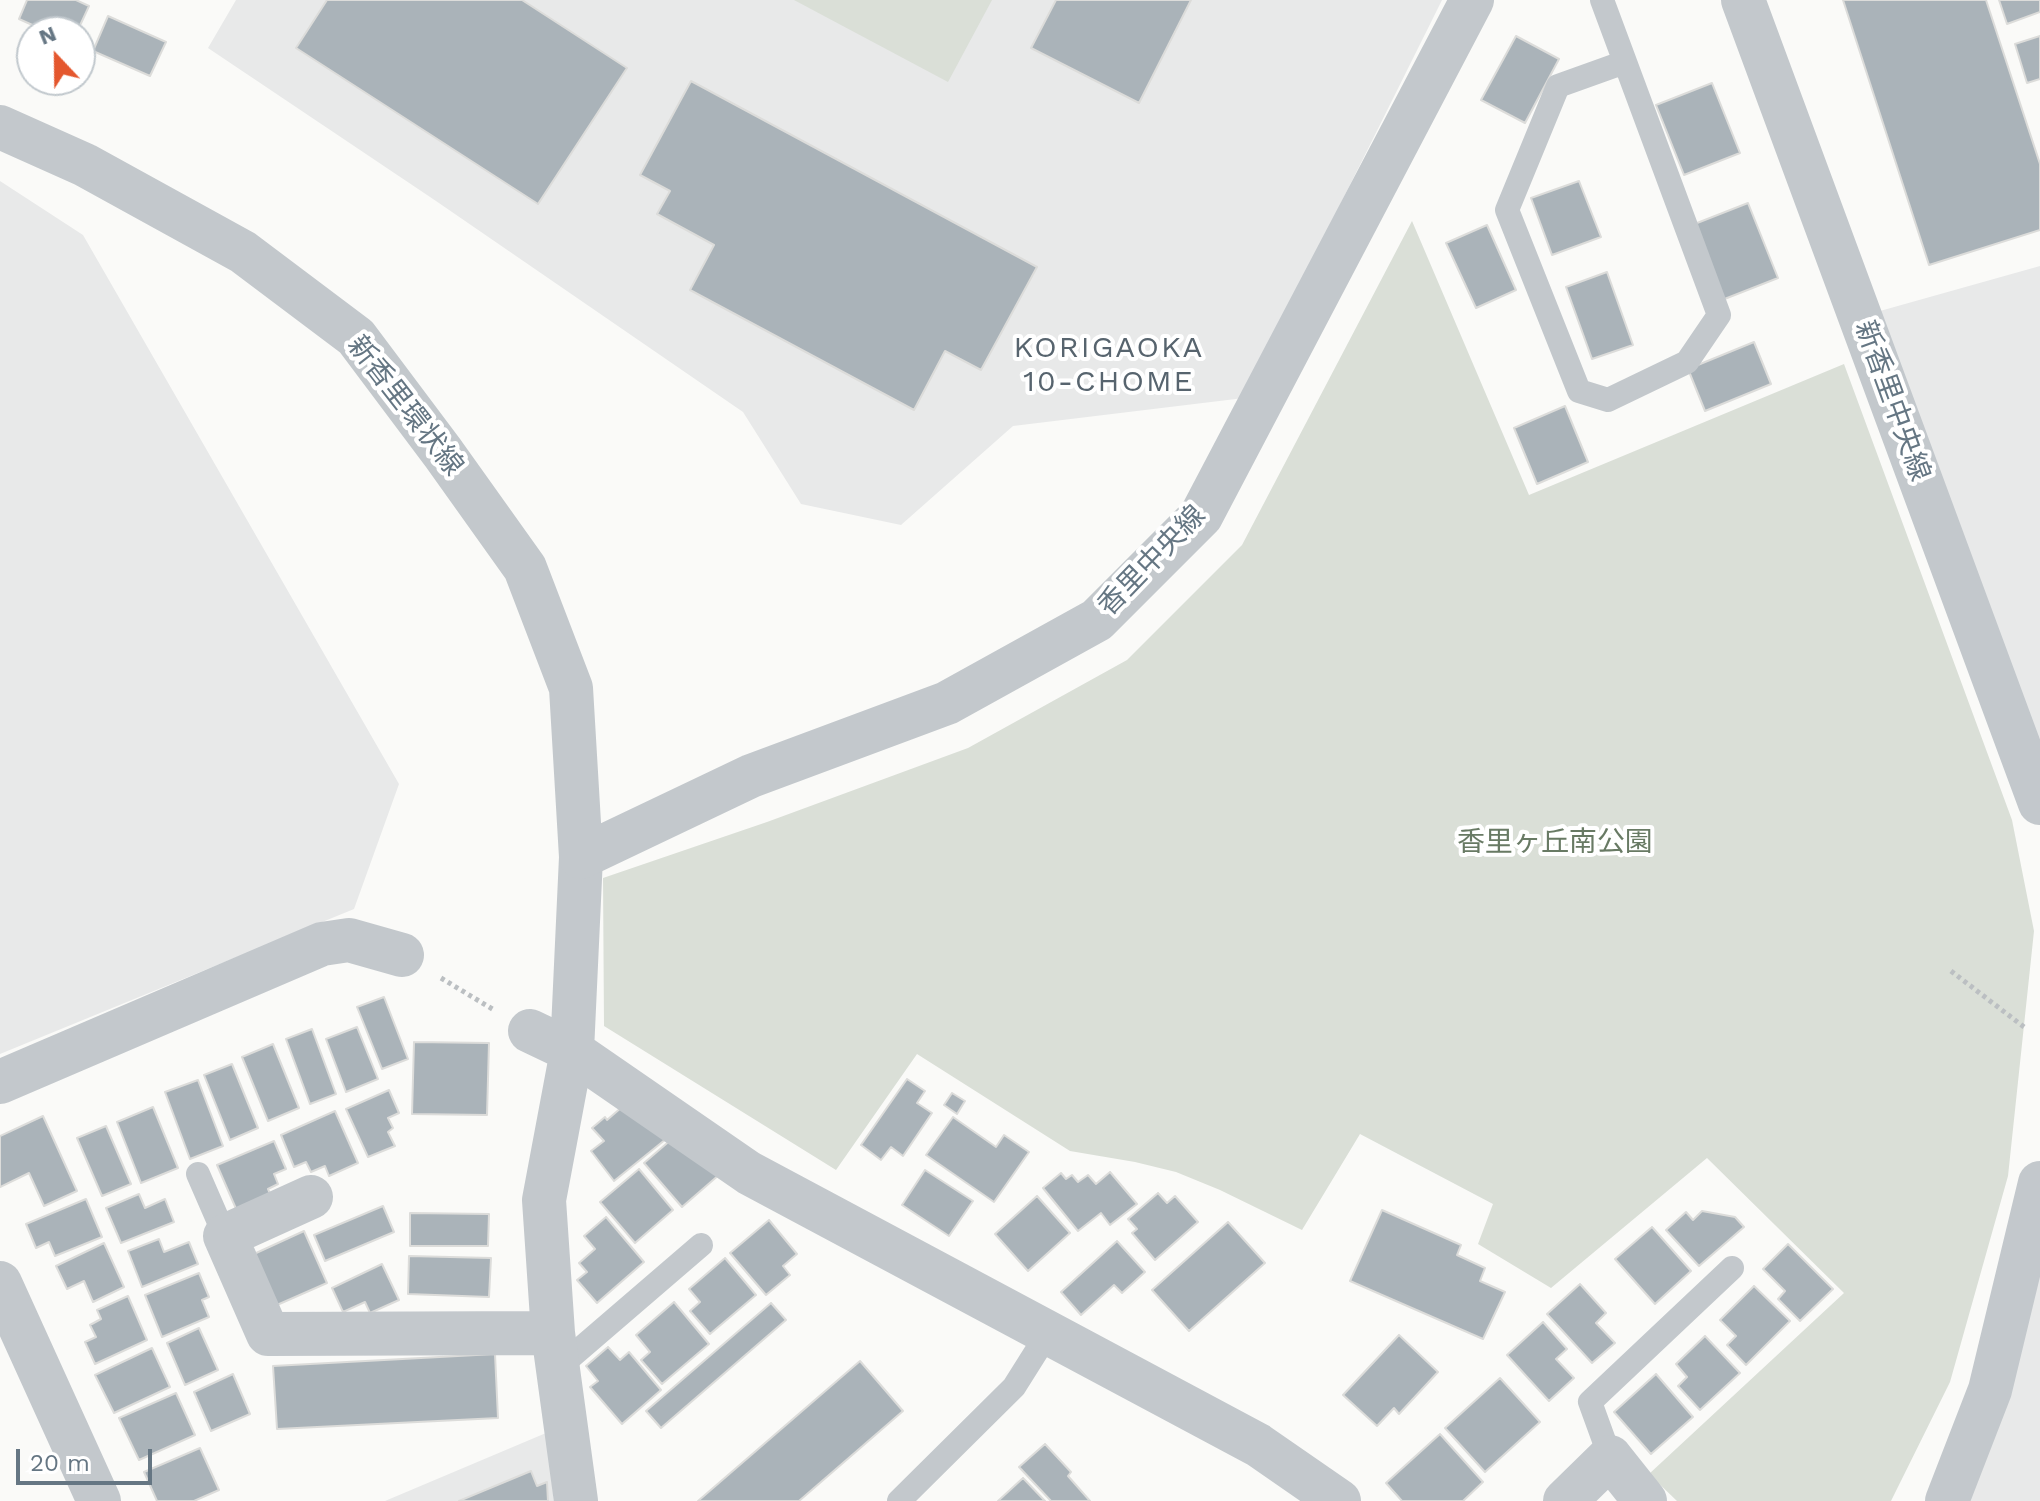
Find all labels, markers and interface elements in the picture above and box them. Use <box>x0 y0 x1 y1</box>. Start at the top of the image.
north arrow <box>16 16 96 96</box>
text: N <box>35 20 60 50</box>
street label: 新香里中央線 <box>1847 316 1937 486</box>
street label: 新香里環状線 <box>340 329 470 483</box>
district label: KORIGAOKA 10-CHOME <box>1014 330 1204 400</box>
street label: 香里中央線 <box>1091 499 1213 623</box>
park label: 香里ヶ丘南公園 <box>1457 826 1653 860</box>
scale bar <box>20 1433 156 1483</box>
text: 20 m <box>30 1449 90 1477</box>

